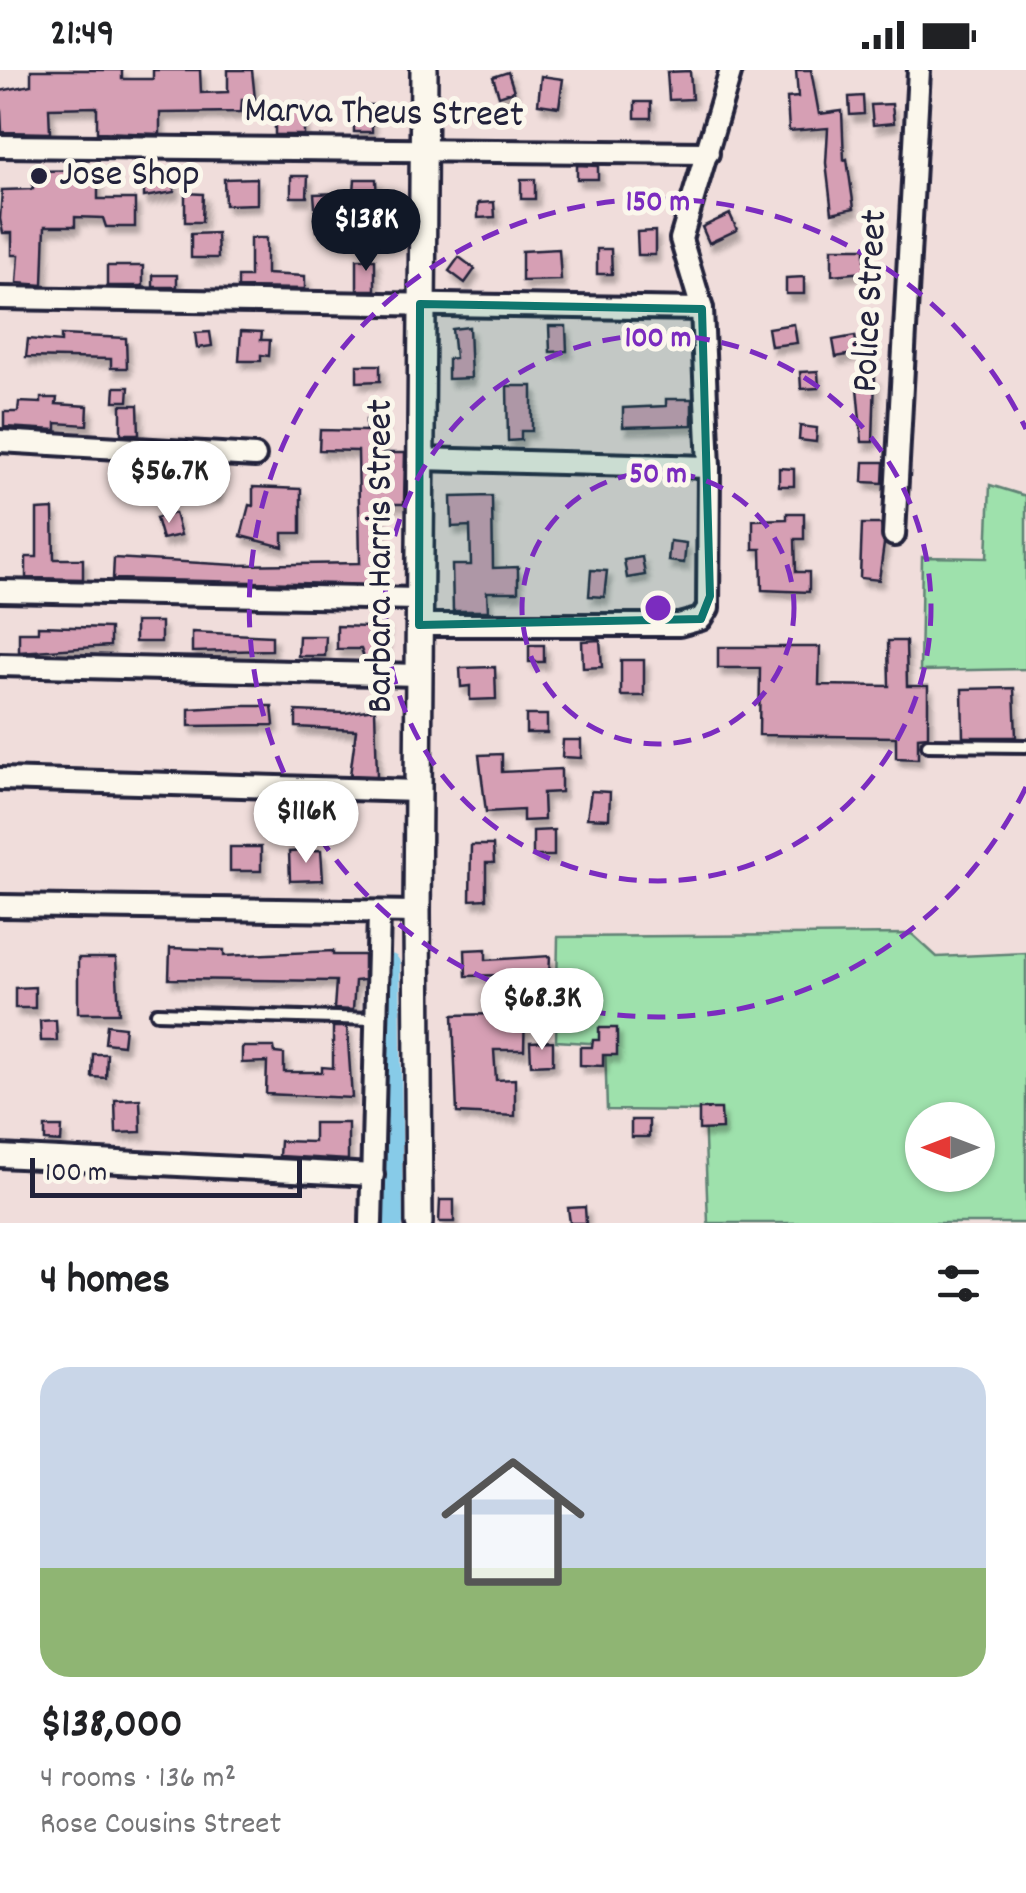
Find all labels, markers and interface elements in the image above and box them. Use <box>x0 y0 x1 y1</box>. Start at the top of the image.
text: 21:49 <box>50 8 114 63</box>
street label: Marva Theus Street <box>244 85 524 145</box>
place label: Jose Shop <box>59 149 200 204</box>
marker: Jose Shop <box>28 165 50 187</box>
text: 150 m <box>626 183 690 226</box>
pin: $138K <box>296 189 436 274</box>
text: $138K <box>333 198 399 244</box>
street label: Police Street <box>840 208 904 394</box>
text: 100 m <box>625 319 691 362</box>
street label: Barbara Harris Street <box>355 399 410 713</box>
pin: $56.7K <box>88 441 250 526</box>
text: $56.7K <box>129 450 209 496</box>
text: 50 m <box>629 455 687 498</box>
centre of rings <box>640 590 676 626</box>
pin: $116K <box>236 781 376 866</box>
text: $116K <box>276 790 336 836</box>
pin: $68.3K <box>461 968 623 1053</box>
text: $68.3K <box>502 977 582 1023</box>
north arrow <box>905 1102 995 1192</box>
map controls <box>905 1102 995 1192</box>
scale bar <box>30 1153 302 1198</box>
text: 100 m <box>45 1155 107 1195</box>
text: 4 homes <box>40 1253 170 1313</box>
icon: filters <box>931 1256 986 1311</box>
icon: home <box>423 1432 603 1612</box>
text: $138,000 <box>40 1697 183 1757</box>
text: 4 rooms · 136 m² <box>40 1757 236 1803</box>
text: Rose Cousins Street <box>40 1803 281 1849</box>

